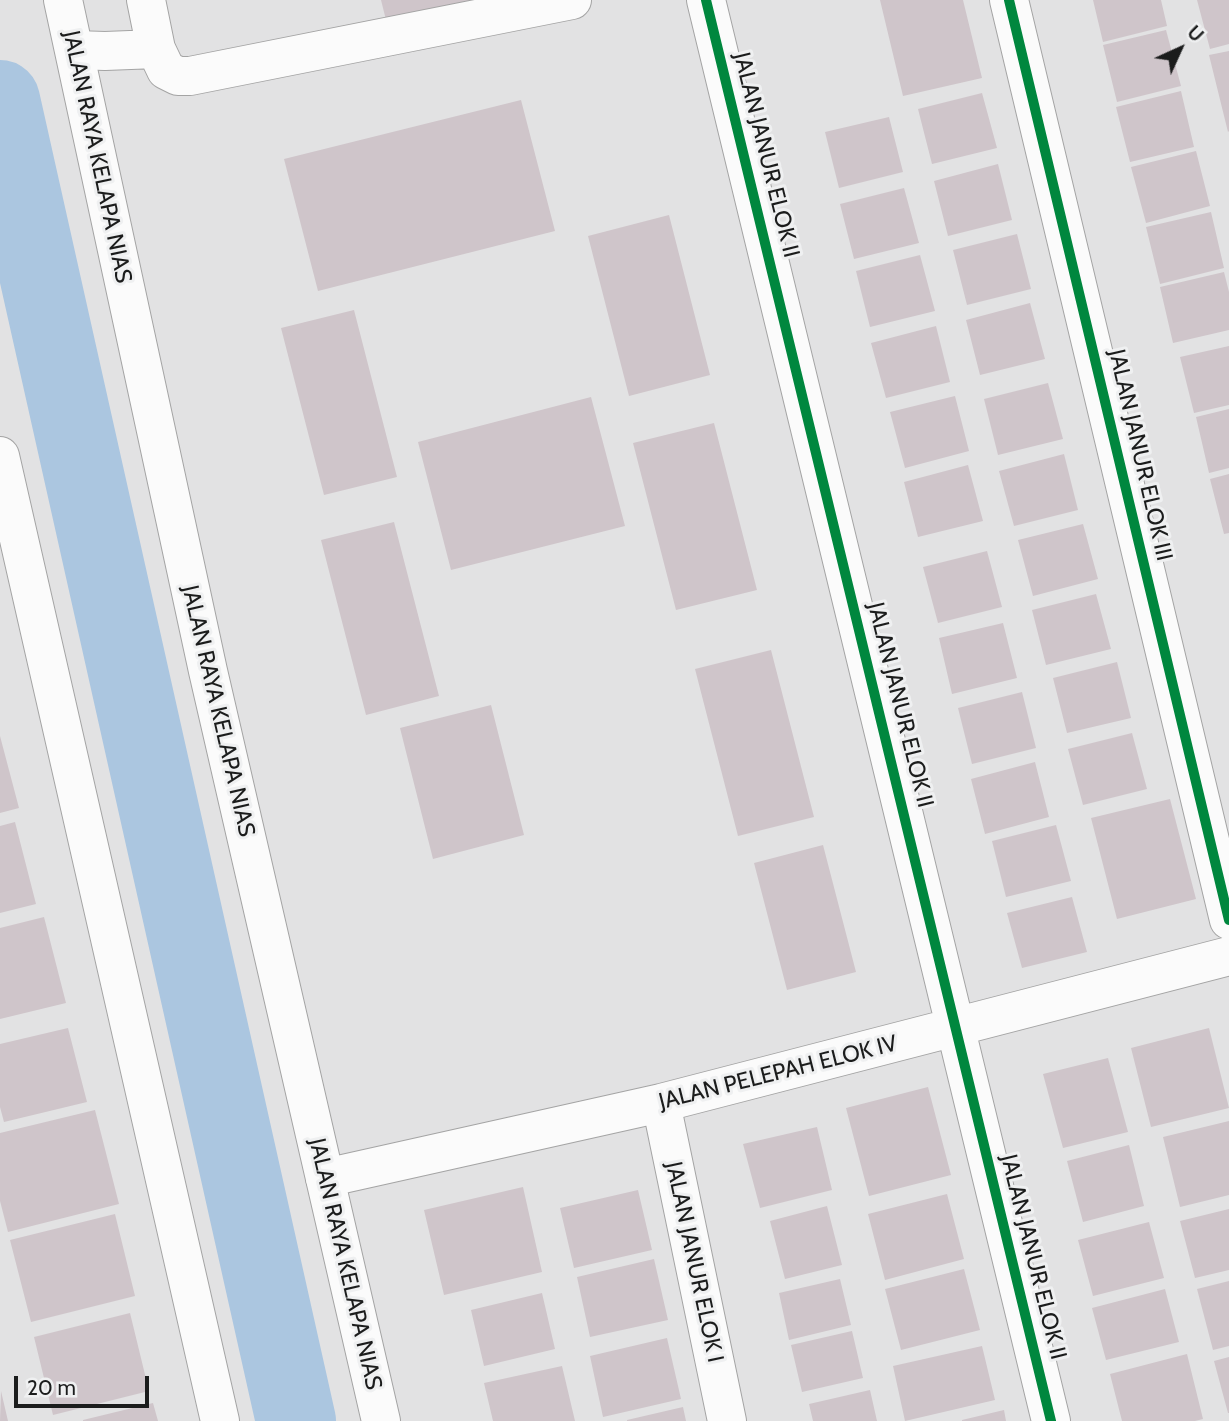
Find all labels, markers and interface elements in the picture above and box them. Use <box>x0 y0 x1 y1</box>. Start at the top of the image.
north arrow <box>1145 14 1215 84</box>
text: U <box>1182 21 1208 47</box>
street label: JALAN RAYA KELAPA NIAS <box>57 28 137 286</box>
street label: JALAN JANUR ELOK II <box>727 50 805 260</box>
street label: JALAN JANUR ELOK III <box>1102 347 1178 563</box>
street label: JALAN RAYA KELAPA NIAS <box>176 583 260 839</box>
street label: JALAN JANUR ELOK II <box>861 600 939 810</box>
street label: JALAN PELEPAH ELOK IV <box>656 1030 900 1116</box>
street label: JALAN RAYA KELAPA NIAS <box>303 1136 387 1392</box>
street label: JALAN JANUR ELOK II <box>994 1152 1072 1362</box>
street label: JALAN JANUR ELOK I <box>659 1159 729 1365</box>
scale bar <box>18 1362 152 1406</box>
text: 20 m <box>27 1375 76 1400</box>

